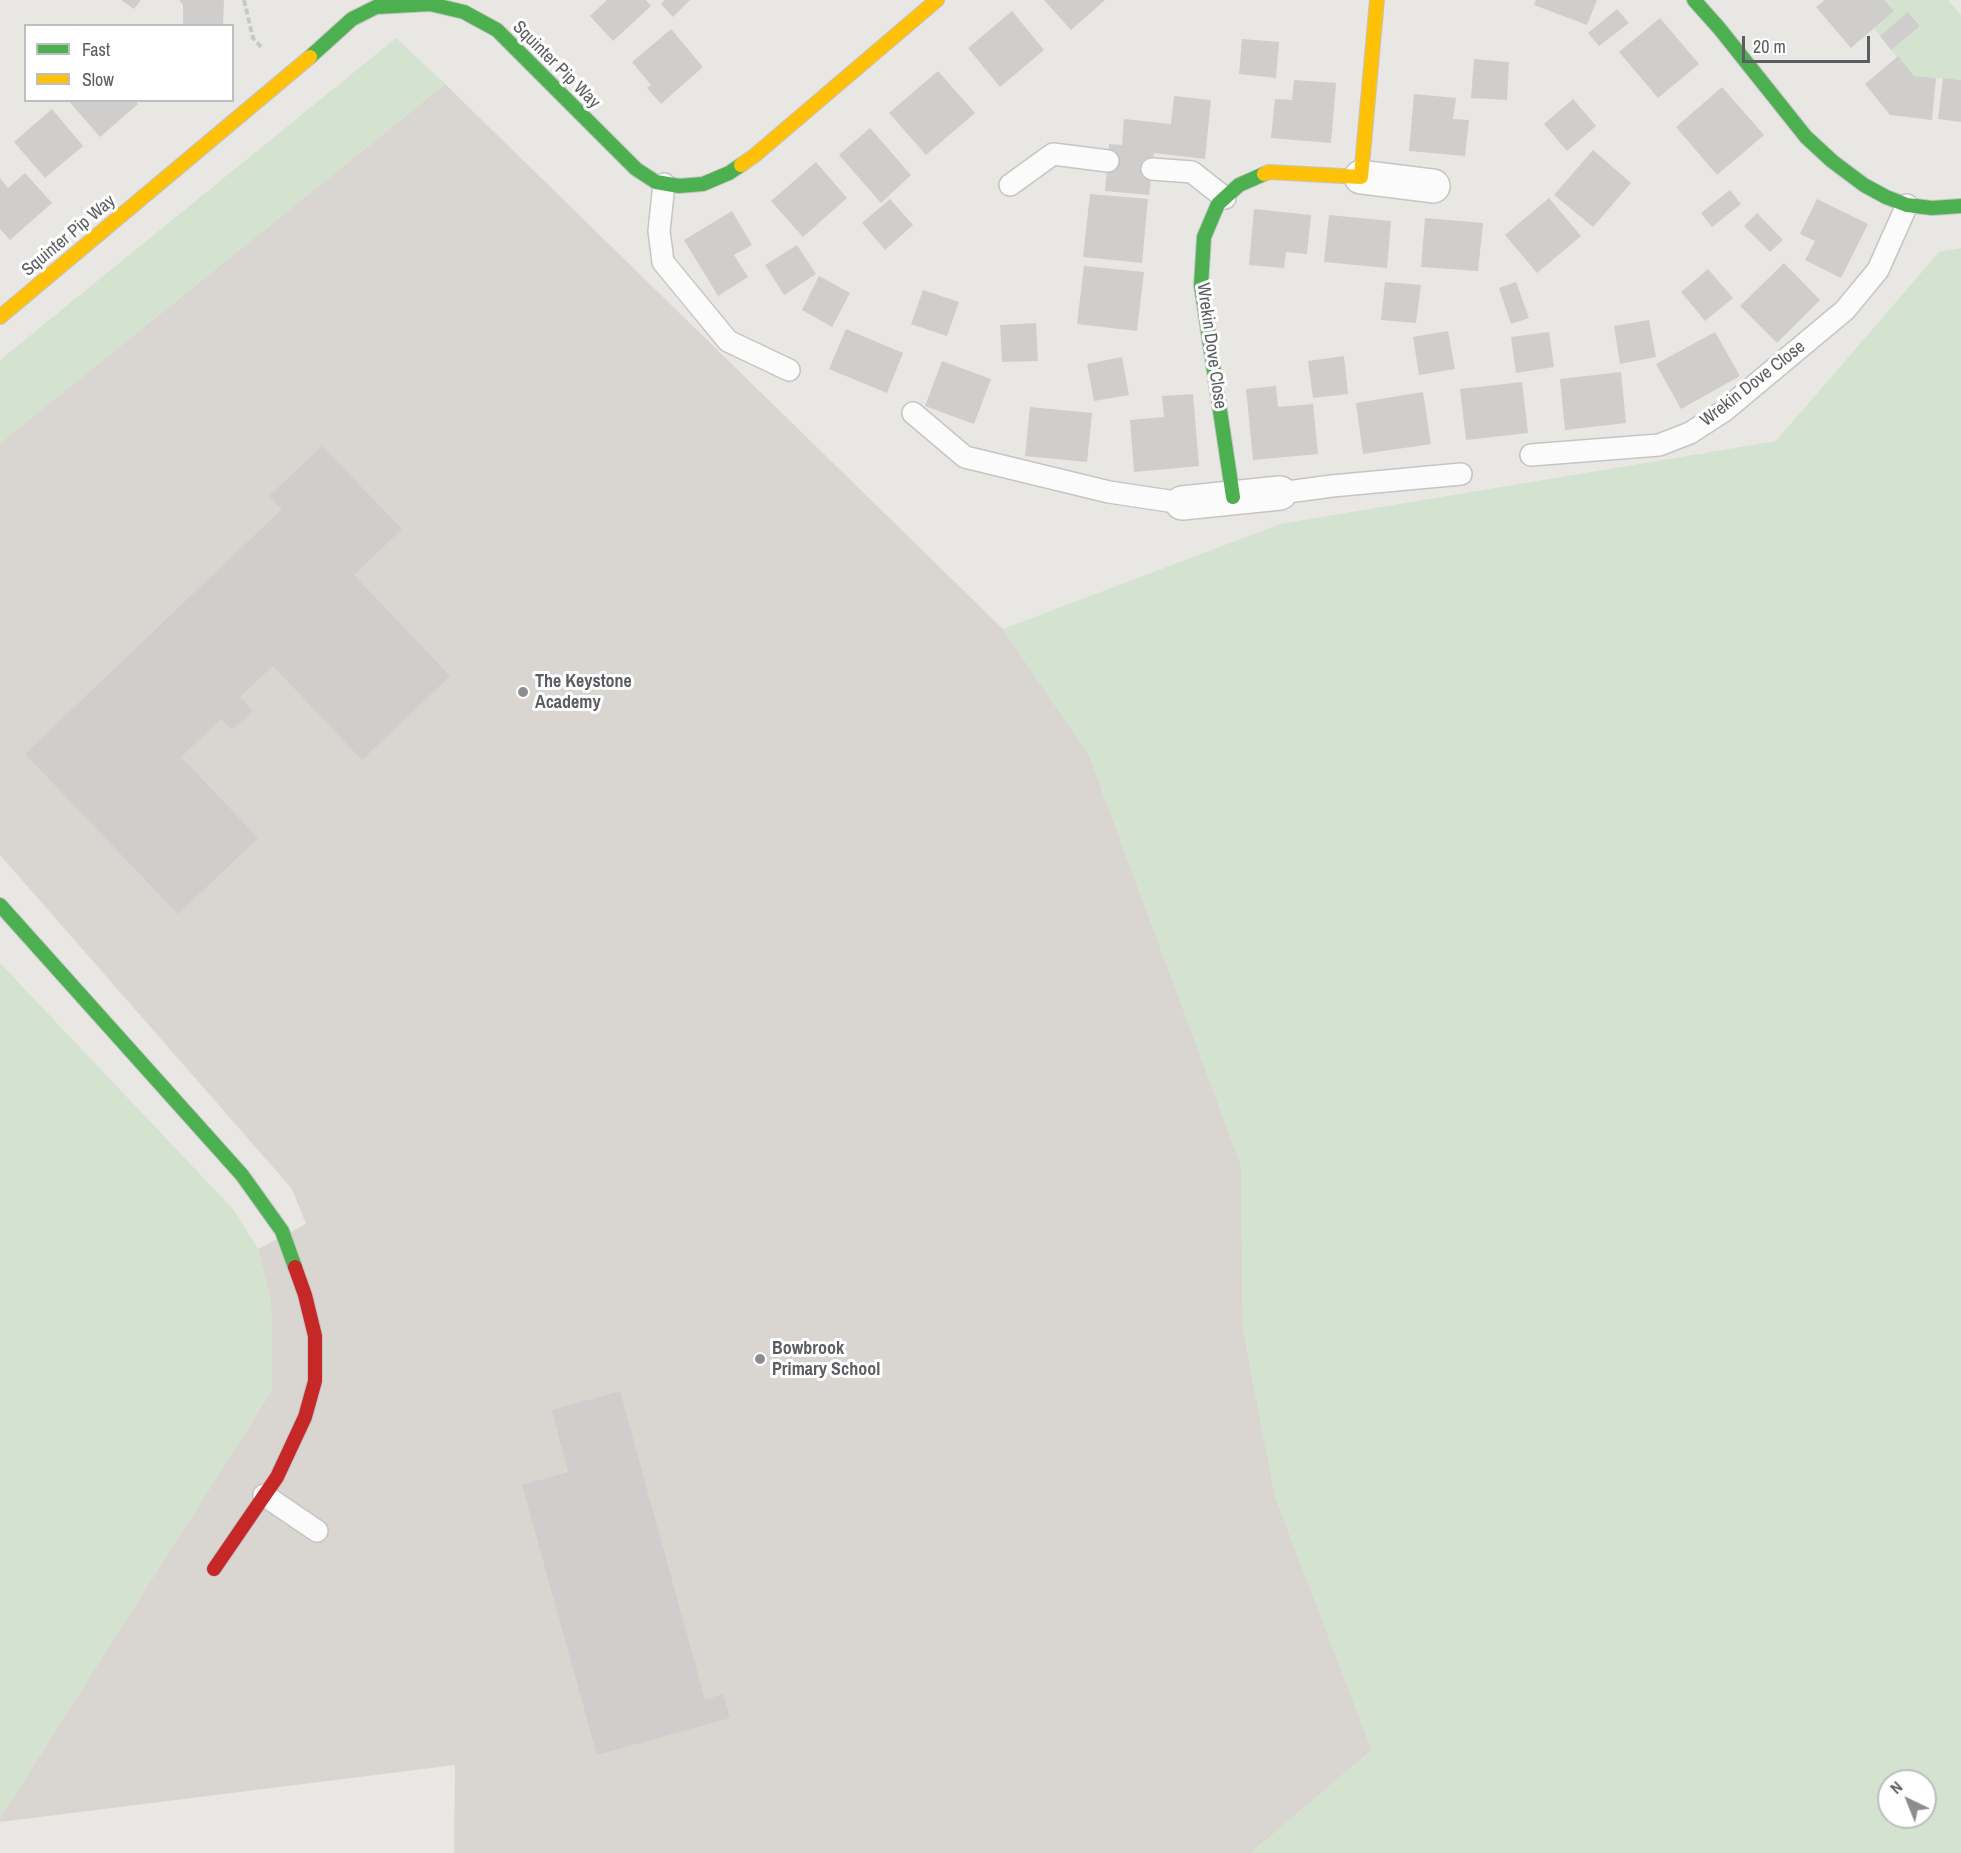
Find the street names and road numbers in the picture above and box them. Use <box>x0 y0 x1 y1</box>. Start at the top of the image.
street label: Squinter Pip Way <box>508 17 604 113</box>
street label: Squinter Pip Way <box>18 191 120 281</box>
street label: Wrekin Dove Close <box>1191 282 1231 410</box>
street label: Wrekin Dove Close <box>1696 336 1810 432</box>

